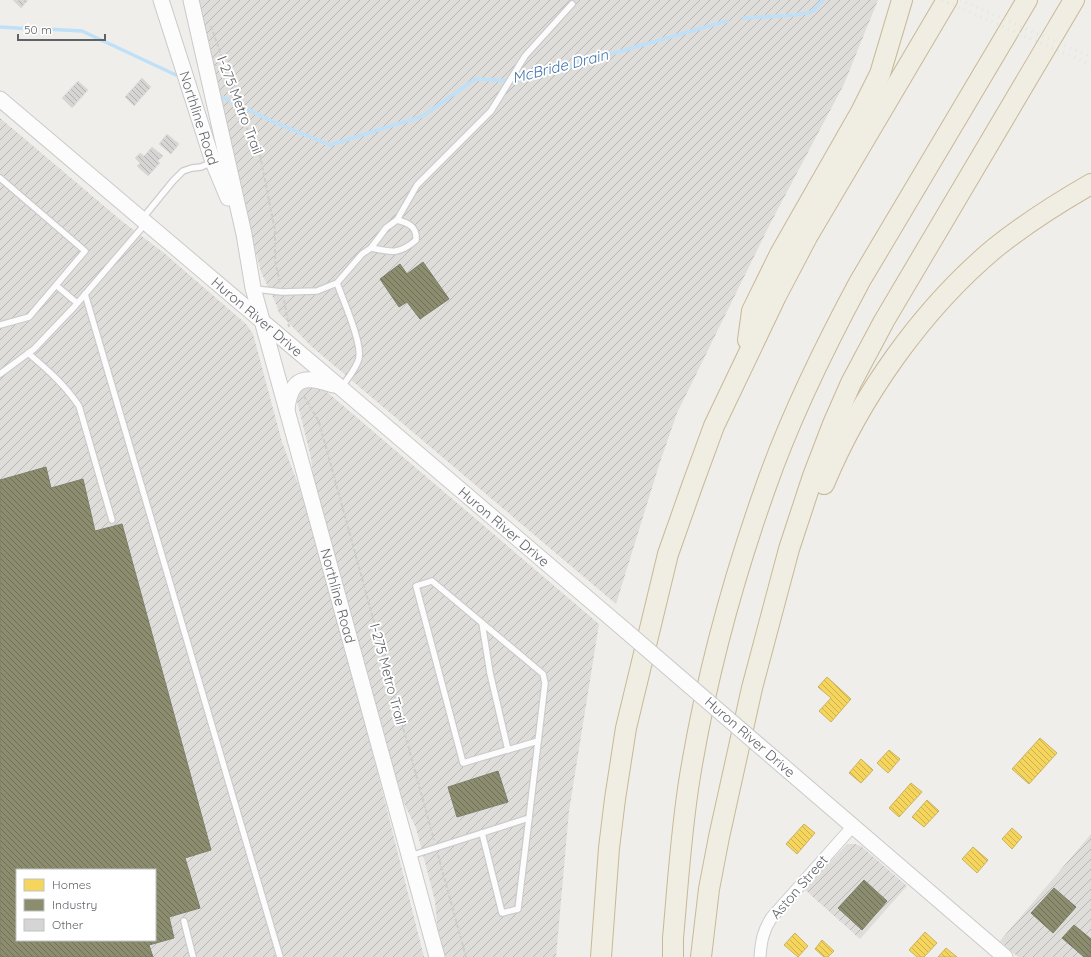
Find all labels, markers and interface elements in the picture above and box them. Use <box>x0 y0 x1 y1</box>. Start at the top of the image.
scale bar <box>18 16 105 42</box>
text: 50 m <box>24 22 52 37</box>
water label: McBride Drain <box>510 45 610 87</box>
street label: I-275 Metro Trail <box>213 53 267 157</box>
street label: Northline Road <box>175 69 222 167</box>
street label: Huron River Drive <box>208 273 307 361</box>
street label: Huron River Drive <box>455 483 553 571</box>
street label: Northline Road <box>316 546 360 645</box>
street label: I-275 Metro Trail <box>366 621 410 727</box>
street label: Huron River Drive <box>701 693 799 781</box>
street label: Aston Street <box>766 851 832 923</box>
legend <box>16 869 156 941</box>
text: Homes <box>52 877 92 892</box>
text: Industry <box>52 897 97 912</box>
text: Other <box>52 917 84 932</box>

